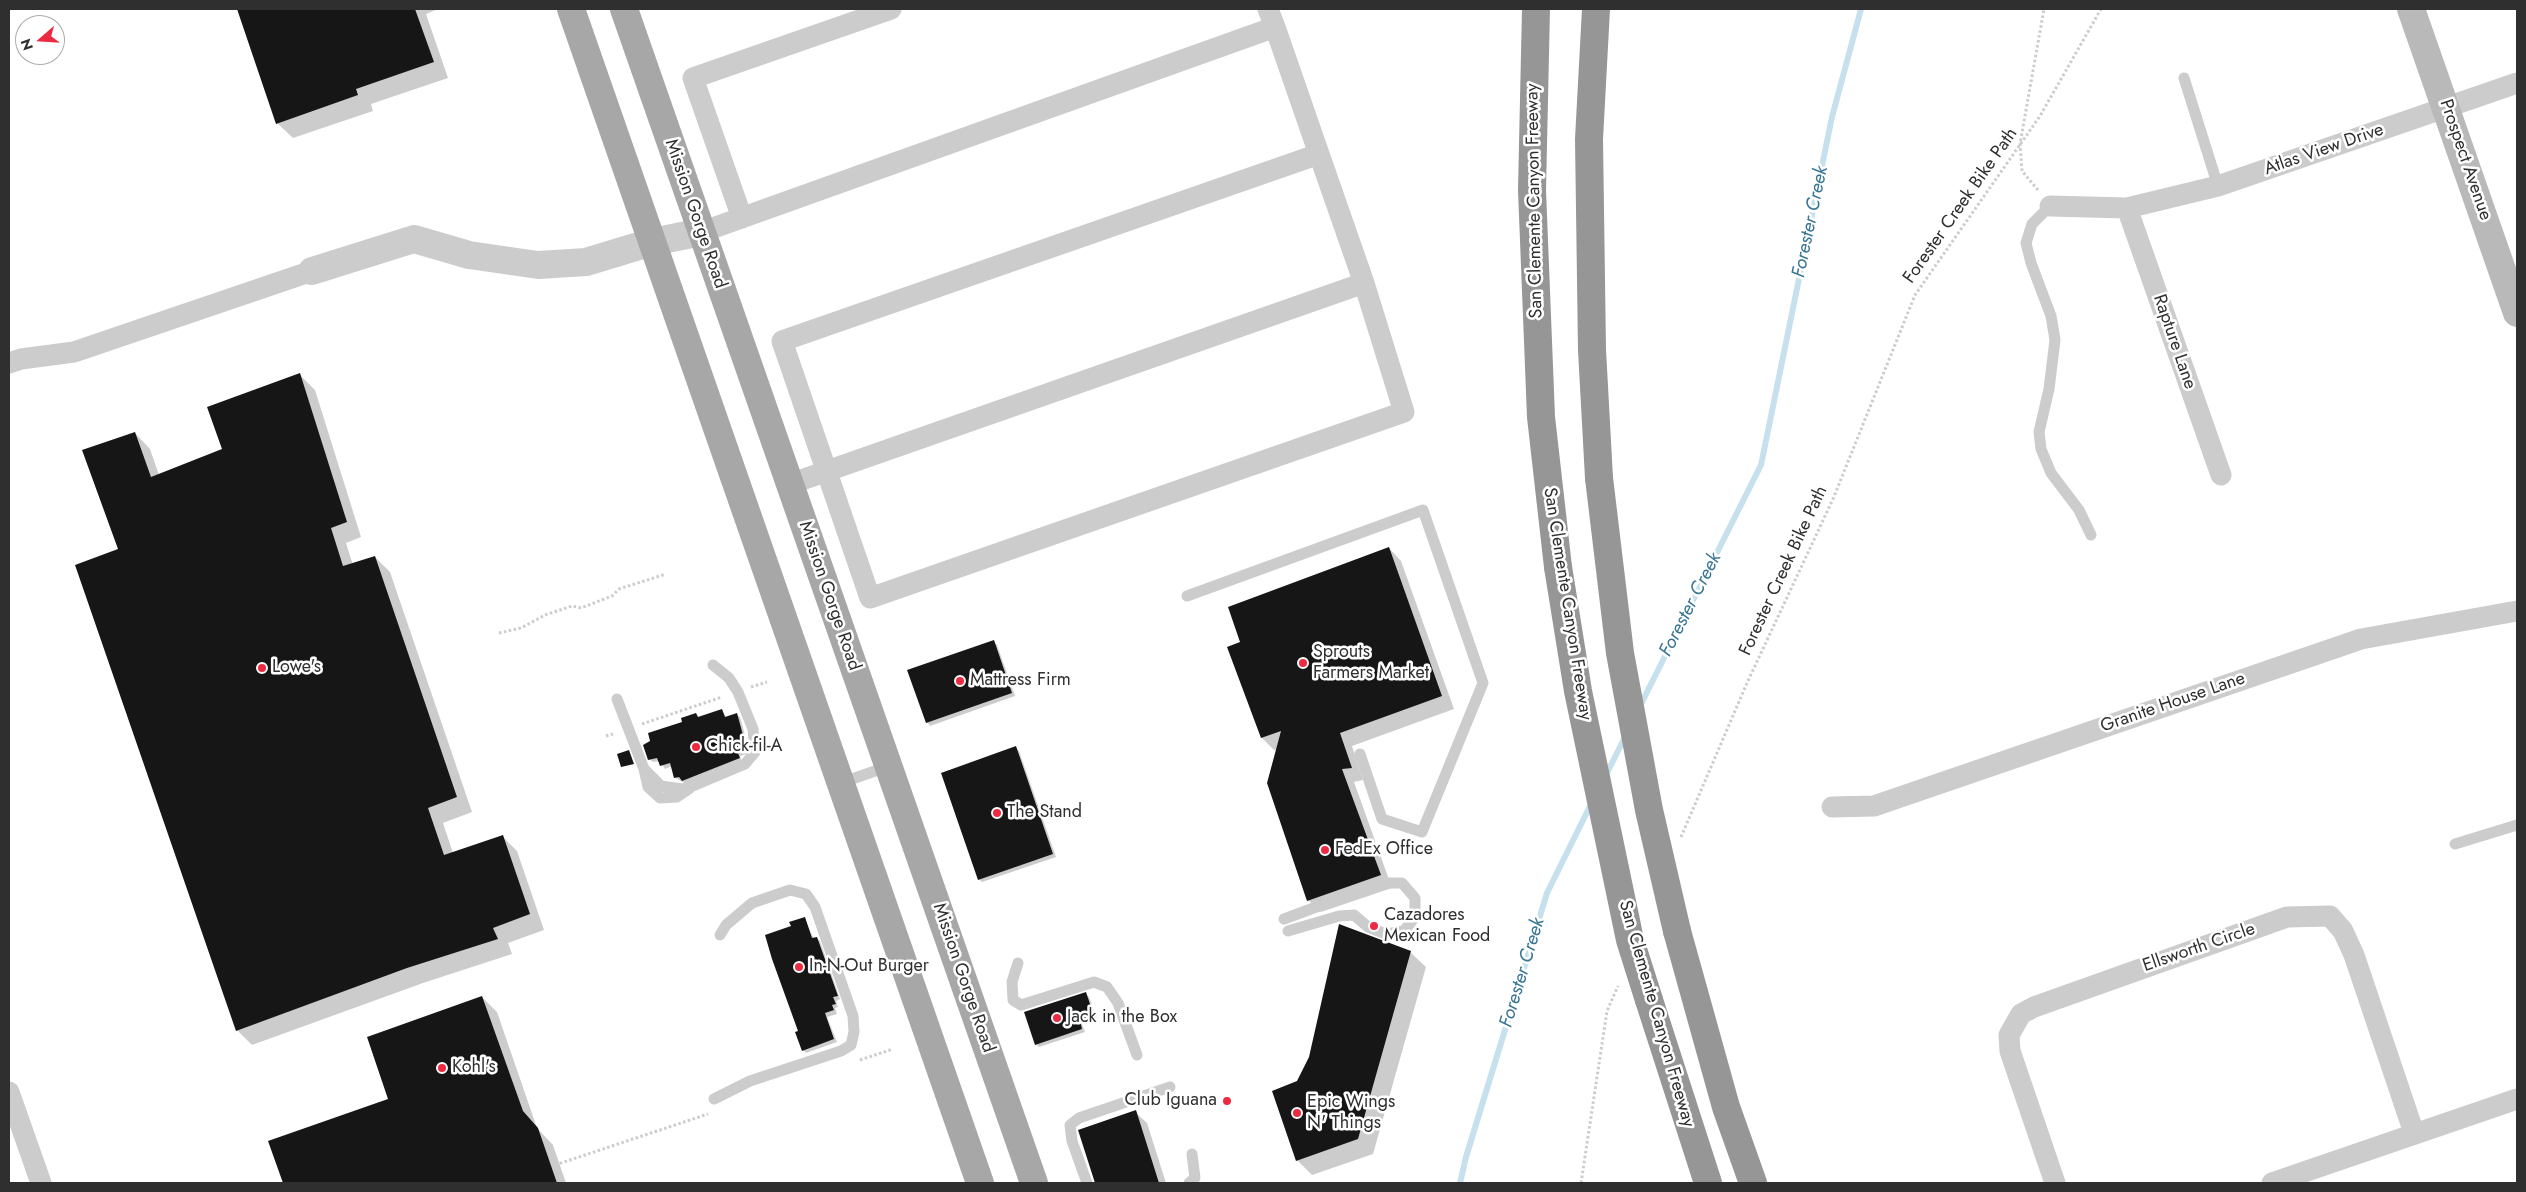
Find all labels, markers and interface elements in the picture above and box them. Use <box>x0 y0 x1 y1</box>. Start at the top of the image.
north arrow <box>15 15 65 65</box>
text: N <box>15 36 38 53</box>
street label: San Clemente Canyon Freeway <box>1522 83 1548 319</box>
street label: Prospect Avenue <box>2434 97 2496 223</box>
street label: Atlas View Drive <box>2261 119 2387 181</box>
street label: Forester Creek Bike Path <box>1899 124 2023 288</box>
street label: Mission Gorge Road <box>659 136 731 292</box>
water label: Forester Creek <box>1788 164 1834 280</box>
street label: Rapture Lane <box>2148 292 2200 392</box>
street label: Forester Creek Bike Path <box>1735 483 1833 659</box>
street label: San Clemente Canyon Freeway <box>1538 486 1596 722</box>
street label: Mission Gorge Road <box>793 518 865 674</box>
water label: Forester Creek <box>1655 549 1727 661</box>
place label: Sprouts Farmers Market <box>1313 642 1429 684</box>
place label: Lowe's <box>272 657 321 679</box>
marker: Sprouts Farmers Market <box>1297 657 1309 669</box>
marker: Lowe's <box>256 662 268 674</box>
street label: Granite House Lane <box>2098 668 2248 738</box>
place label: Mattress Firm <box>970 670 1071 692</box>
marker: Mattress Firm <box>954 675 966 687</box>
place label: Chick-fil-A <box>706 736 782 758</box>
marker: Chick-fil-A <box>690 741 702 753</box>
place label: The Stand <box>1007 802 1082 824</box>
marker: The Stand <box>991 807 1003 819</box>
place label: FedEx Office <box>1335 839 1433 861</box>
marker: FedEx Office <box>1319 844 1331 856</box>
street label: San Clemente Canyon Freeway <box>1613 898 1699 1130</box>
street label: Mission Gorge Road <box>927 900 999 1056</box>
place label: Cazadores Mexican Food <box>1384 905 1490 948</box>
water label: Forester Creek <box>1496 915 1550 1031</box>
street label: Ellsworth Circle <box>2140 919 2258 977</box>
marker: Cazadores Mexican Food <box>1368 920 1380 932</box>
place label: In-N-Out Burger <box>809 956 929 978</box>
marker: In-N-Out Burger <box>793 961 805 973</box>
place label: Jack in the Box <box>1067 1007 1177 1029</box>
marker: Jack in the Box <box>1051 1012 1063 1024</box>
place label: Kohl's <box>452 1057 496 1079</box>
marker: Kohl's <box>436 1062 448 1074</box>
place label: Club Iguana <box>1125 1090 1217 1112</box>
place label: Epic Wings N' Things <box>1307 1092 1395 1134</box>
marker: Club Iguana <box>1221 1095 1233 1107</box>
marker: Epic Wings N' Things <box>1291 1107 1303 1119</box>

